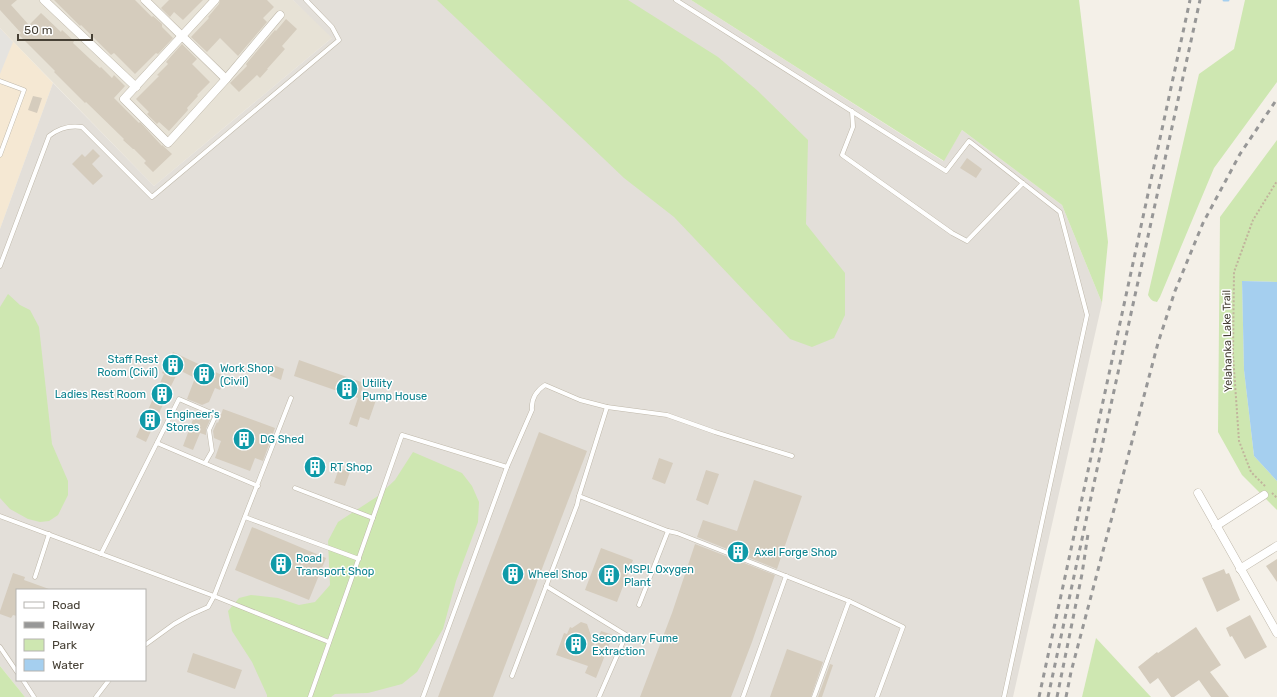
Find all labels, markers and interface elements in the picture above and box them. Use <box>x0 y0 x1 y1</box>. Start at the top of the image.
scale bar <box>18 16 92 42</box>
text: 50 m <box>24 23 52 37</box>
street label: Yelahanka Lake Trail <box>1220 290 1235 392</box>
building icon: Staff Rest Room (Civil) <box>160 352 186 378</box>
place label: Staff Rest Room (Civil) <box>97 353 159 379</box>
building icon: Work Shop (Civil) <box>191 361 217 387</box>
place label: Work Shop (Civil) <box>220 362 274 388</box>
building icon: Utility Pump House <box>334 376 360 402</box>
place label: Utility Pump House <box>362 377 427 403</box>
building icon: Ladies Rest Room <box>149 381 175 407</box>
place label: Ladies Rest Room <box>55 388 146 401</box>
building icon: Engineer's Stores <box>137 407 163 433</box>
place label: Engineer's Stores <box>166 408 220 434</box>
building icon: DG Shed <box>231 426 257 452</box>
place label: DG Shed <box>260 433 304 446</box>
building icon: RT Shop <box>302 454 328 480</box>
place label: RT Shop <box>330 461 372 474</box>
building icon: Axel Forge Shop <box>725 539 751 565</box>
place label: Axel Forge Shop <box>754 546 837 559</box>
building icon: Road Transport Shop <box>268 551 294 577</box>
place label: Road Transport Shop <box>296 552 374 578</box>
building icon: Wheel Shop <box>500 561 526 587</box>
building icon: MSPL Oxygen Plant <box>596 562 622 588</box>
place label: MSPL Oxygen Plant <box>624 563 694 589</box>
place label: Wheel Shop <box>528 568 588 581</box>
legend <box>16 589 146 681</box>
text: Road <box>52 598 80 612</box>
text: Railway <box>52 618 95 632</box>
building icon: Secondary Fume Extraction <box>563 631 589 657</box>
place label: Secondary Fume Extraction <box>592 632 678 658</box>
text: Park <box>52 638 78 652</box>
text: Water <box>52 658 84 672</box>

